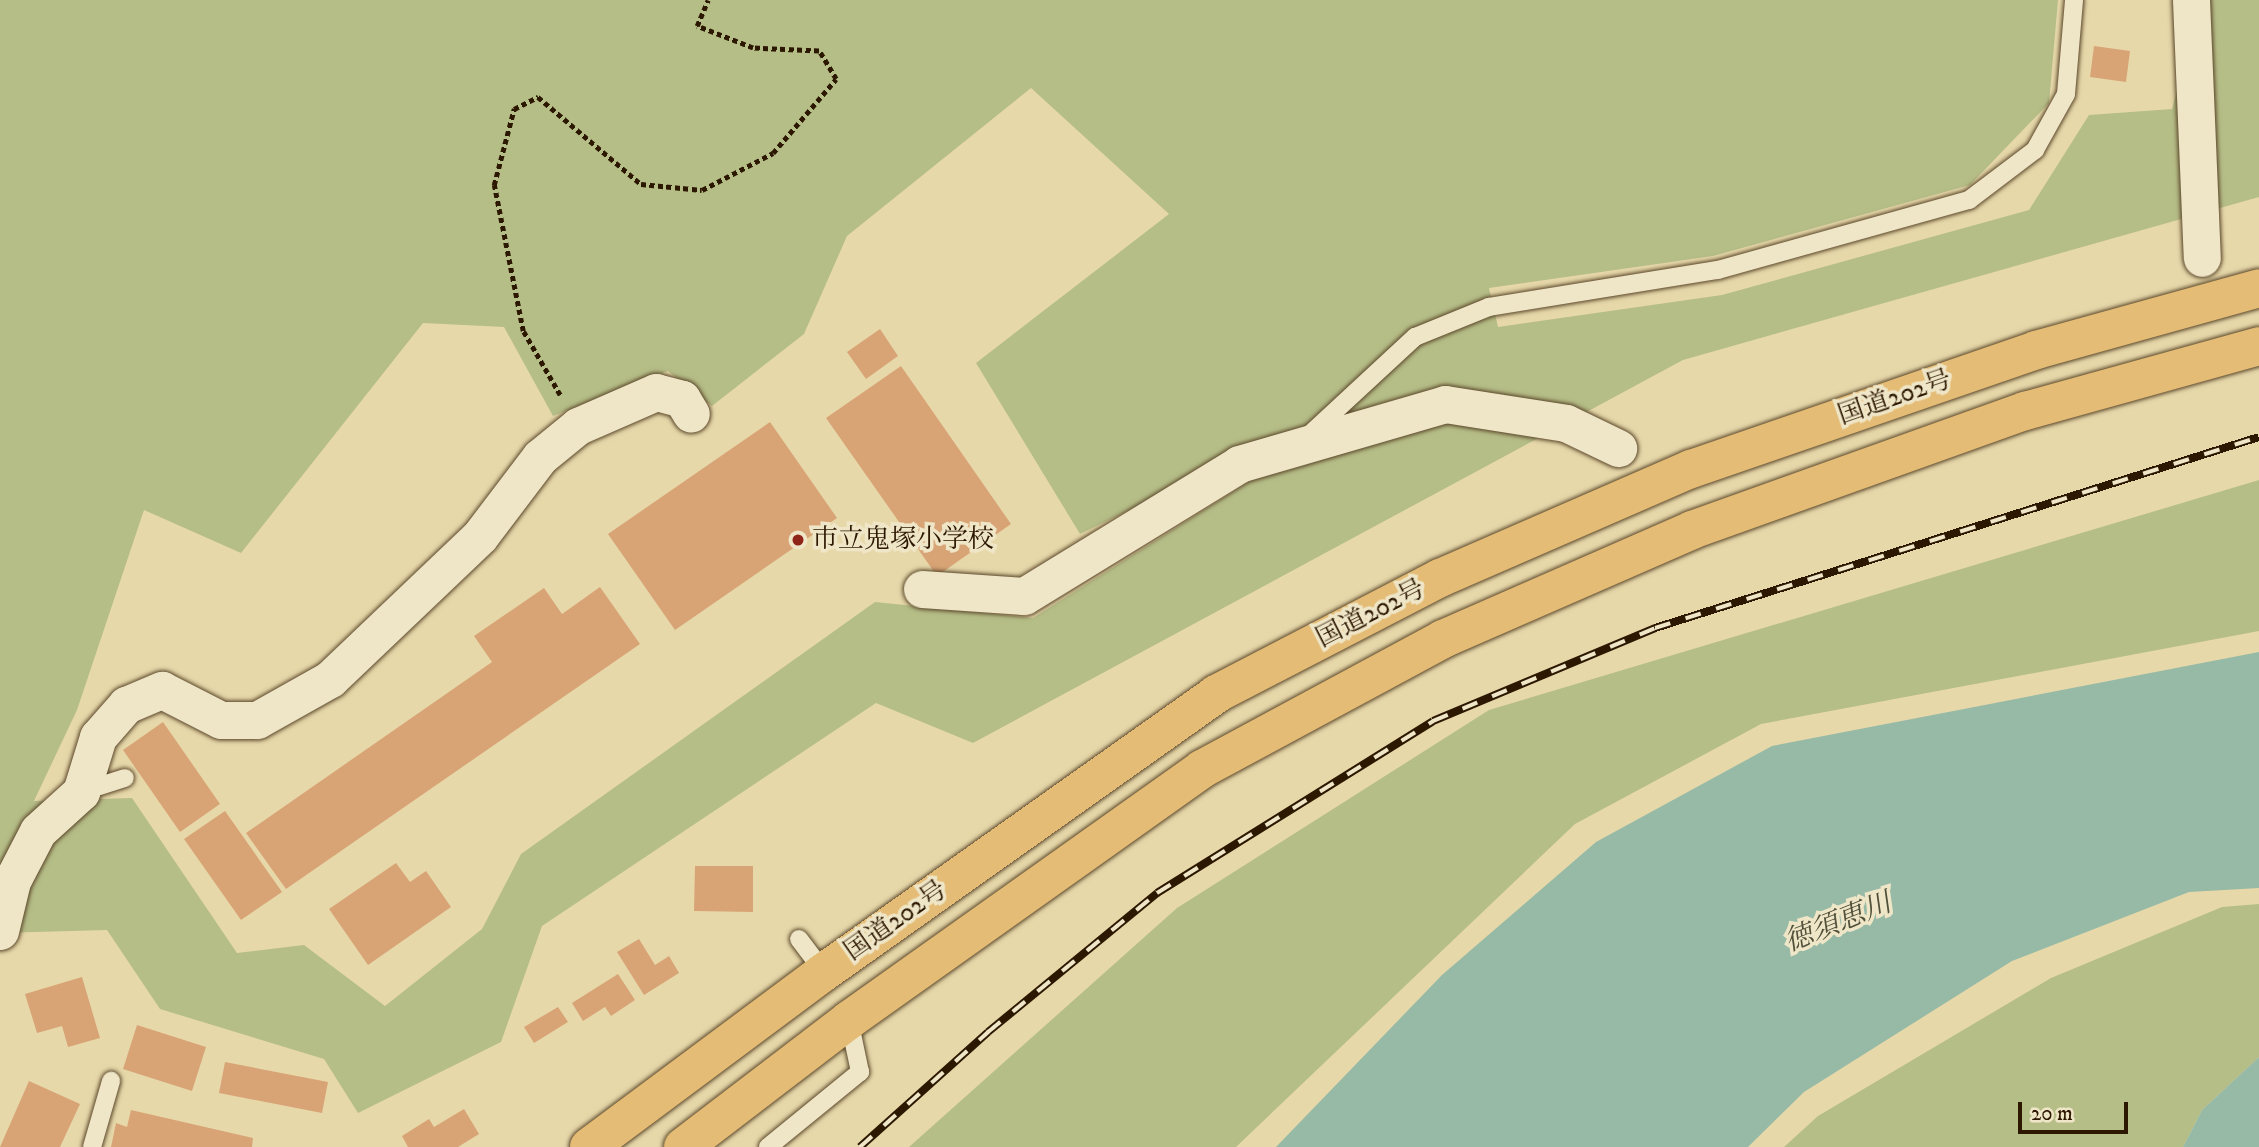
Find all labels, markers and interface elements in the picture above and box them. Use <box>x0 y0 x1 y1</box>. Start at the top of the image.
street label: 国道202号 <box>1834 364 1956 432</box>
place label: 市立鬼塚小学校 <box>812 524 994 556</box>
marker: 市立鬼塚小学校 <box>790 532 806 548</box>
street label: 国道202号 <box>1312 573 1430 655</box>
street label: 国道202号 <box>839 875 953 967</box>
water label: 徳須恵川 <box>1780 886 1896 960</box>
scale bar <box>2021 1088 2131 1132</box>
text: 20 m <box>2031 1101 2073 1127</box>

